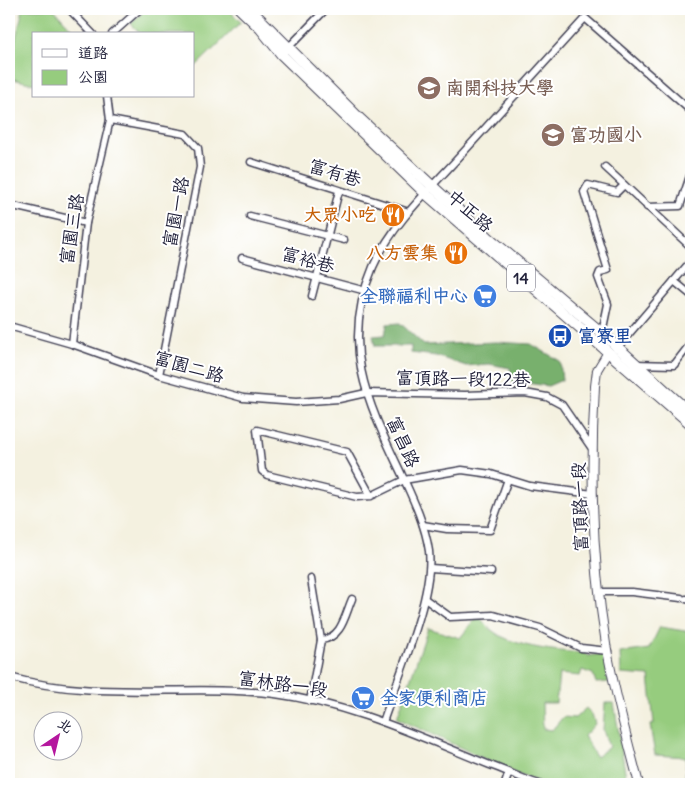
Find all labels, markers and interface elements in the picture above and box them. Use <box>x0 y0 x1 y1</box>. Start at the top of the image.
legend <box>32 32 195 98</box>
text: 道路 <box>78 43 108 62</box>
text: 公園 <box>78 67 108 86</box>
school or university icon: 南開科技大學 <box>416 75 442 101</box>
place label: 南開科技大學 <box>446 76 554 99</box>
school or university icon: 富功國小 <box>540 122 566 148</box>
place label: 富功國小 <box>570 123 642 146</box>
street label: 富有巷 <box>306 154 364 191</box>
street label: 富園一路 <box>157 174 194 249</box>
street label: 中正路 <box>442 184 498 237</box>
street label: 富園三路 <box>55 192 88 266</box>
restaurant icon: 大眾小吃 <box>380 202 406 228</box>
place label: 大眾小吃 <box>304 203 376 226</box>
restaurant icon: 八方雲集 <box>443 240 469 266</box>
street label: 富裕巷 <box>279 241 337 278</box>
place label: 八方雲集 <box>366 241 438 264</box>
road number: 14 <box>507 264 535 292</box>
supermarket icon: 全聯福利中心 <box>472 283 498 309</box>
place label: 全聯福利中心 <box>360 284 468 307</box>
bus stop icon: 富寮里 <box>547 323 573 349</box>
place label: 富寮里 <box>578 324 632 347</box>
street label: 富園二路 <box>151 346 227 387</box>
street label: 富頂路一段122巷 <box>395 366 531 391</box>
street label: 富昌路 <box>382 412 425 471</box>
street label: 富頂路一段 <box>566 462 593 552</box>
street label: 富林路一段 <box>237 666 329 701</box>
supermarket icon: 全家便利商店 <box>350 685 376 711</box>
place label: 全家便利商店 <box>380 686 488 709</box>
north arrow <box>32 710 82 760</box>
text: 北 <box>55 714 76 737</box>

